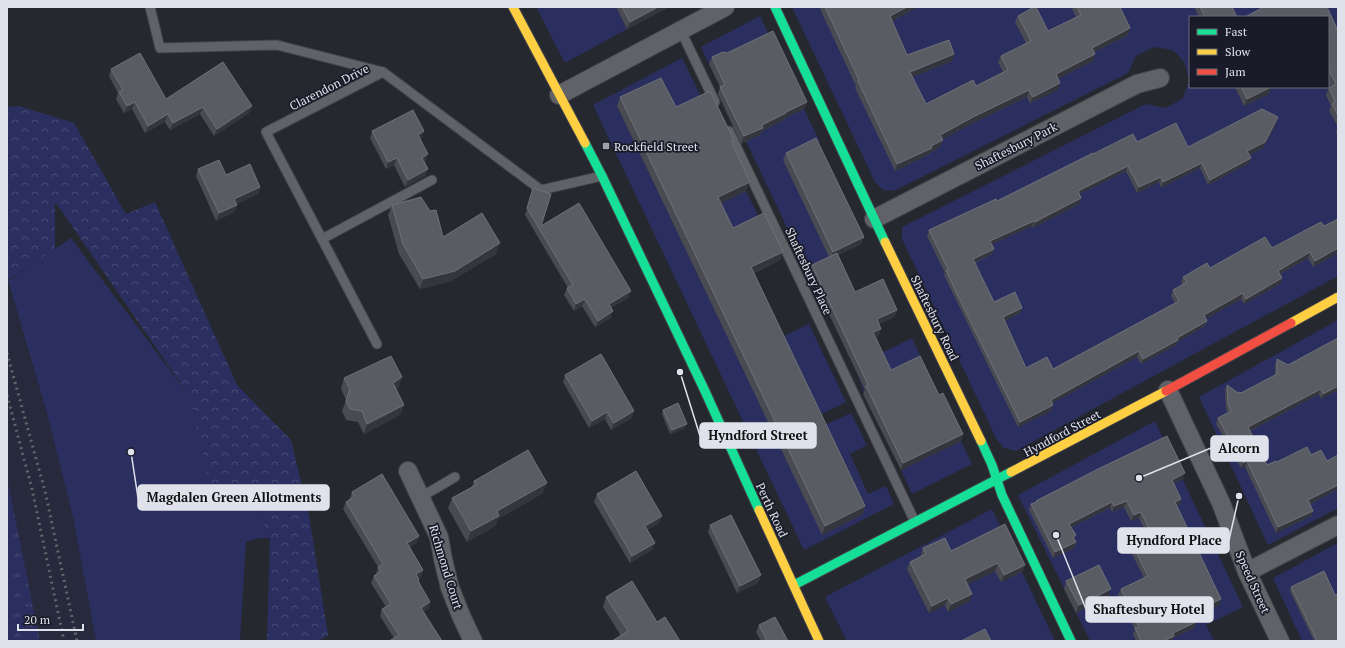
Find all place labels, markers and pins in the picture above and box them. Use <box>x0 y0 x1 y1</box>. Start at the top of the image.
place label: Rockfield Street <box>614 139 699 154</box>
marker: Rockfield Street <box>601 141 611 151</box>
callout: Hyndford Street <box>700 423 816 448</box>
callout: Alcorn <box>1211 436 1268 461</box>
callout: Magdalen Green Allotments <box>138 485 329 510</box>
callout: Hyndford Place <box>1118 528 1229 553</box>
callout: Shaftesbury Hotel <box>1086 597 1213 622</box>

